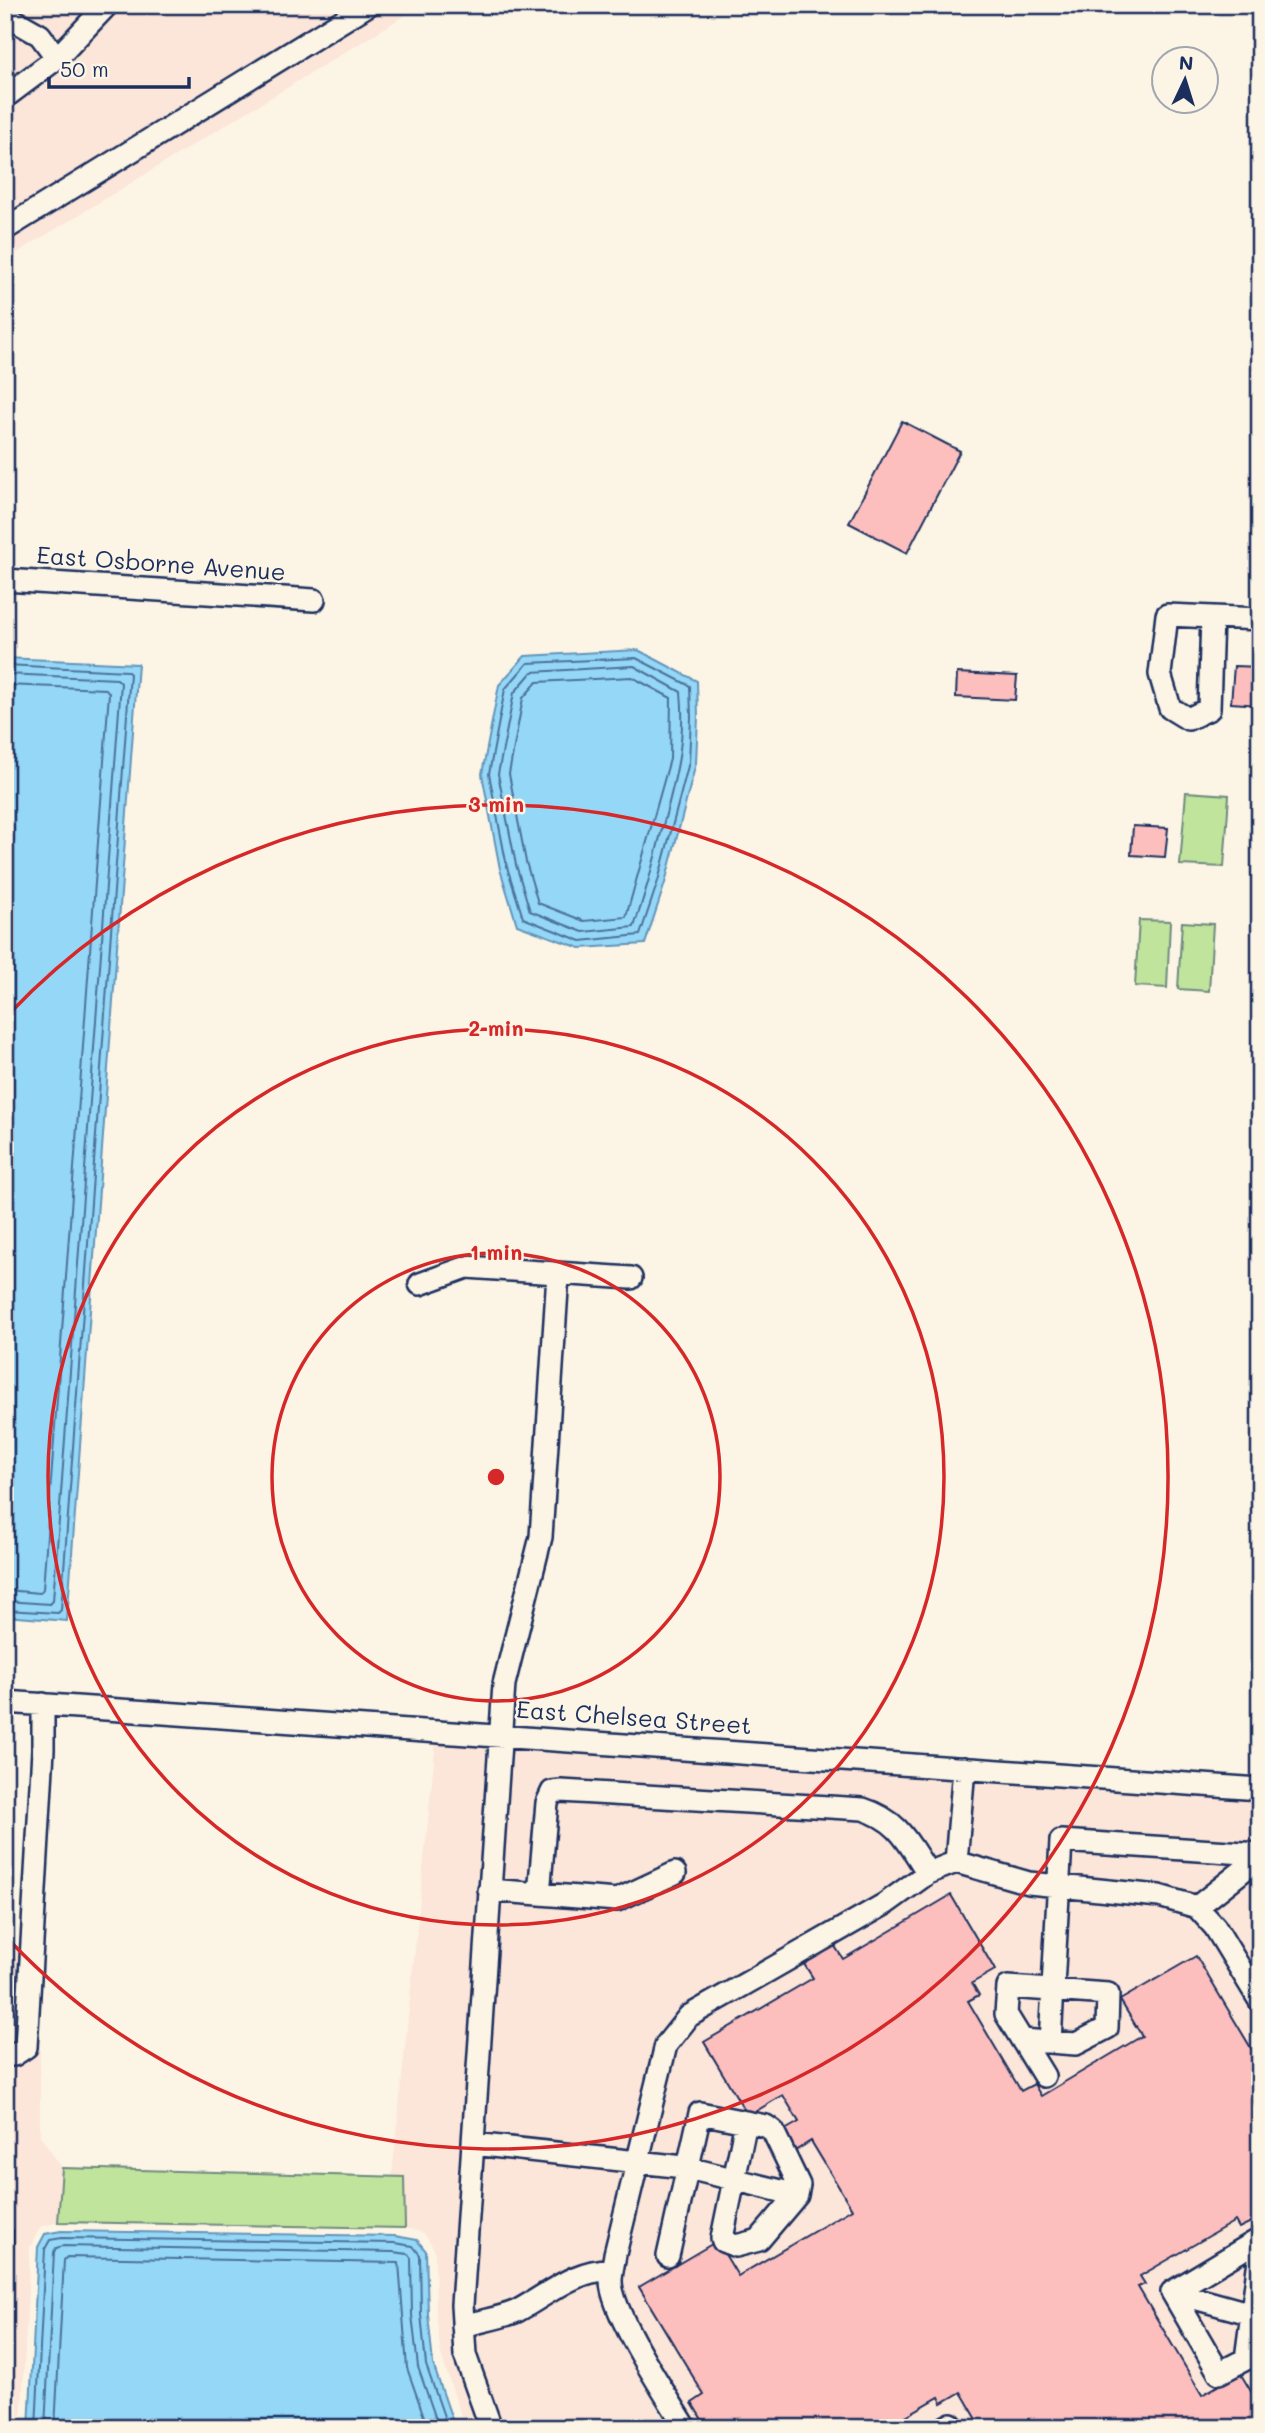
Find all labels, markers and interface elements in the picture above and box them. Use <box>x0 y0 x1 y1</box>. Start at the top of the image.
scale bar <box>49 46 189 90</box>
north arrow <box>1150 46 1220 116</box>
text: N <box>1178 50 1194 76</box>
text: 50 m <box>60 55 109 82</box>
street label: East Osborne Avenue <box>35 538 287 587</box>
text: 3 min <box>468 790 524 817</box>
text: 2 min <box>468 1014 524 1041</box>
text: 1 min <box>470 1238 522 1265</box>
centre of rings <box>484 1465 508 1489</box>
street label: East Chelsea Street <box>515 1693 753 1740</box>

